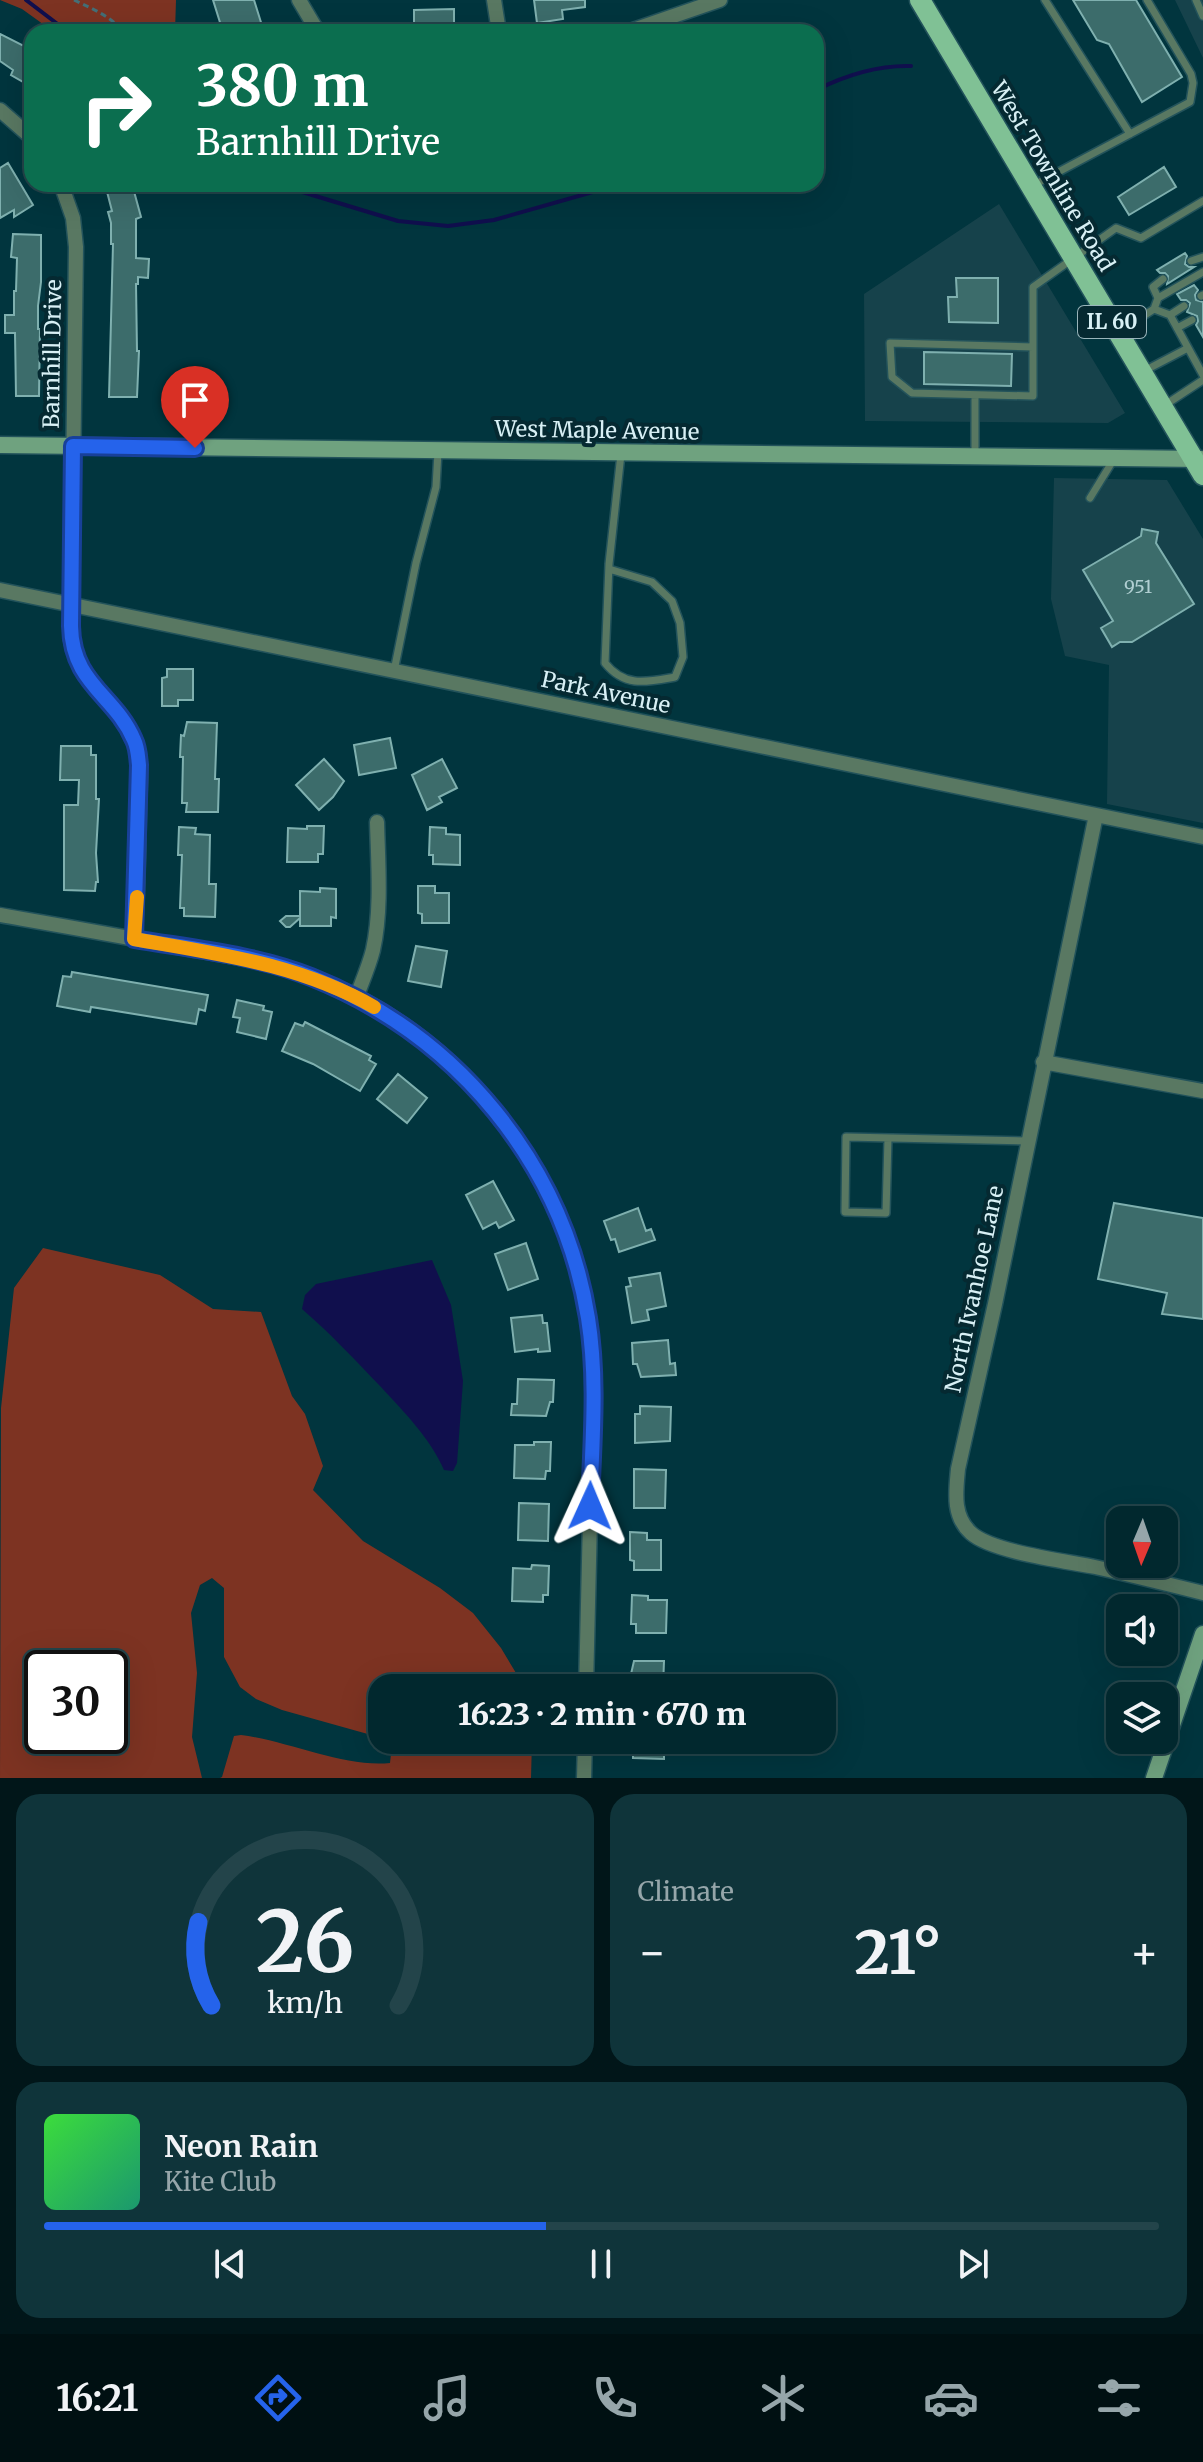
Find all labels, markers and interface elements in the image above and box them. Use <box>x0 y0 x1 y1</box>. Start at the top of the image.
text: 380 m <box>196 51 369 121</box>
icon: right <box>64 56 168 160</box>
street label: West Townline Road <box>985 75 1121 276</box>
text: Barnhill Drive <box>196 120 440 165</box>
street label: Barnhill Drive <box>37 279 67 429</box>
road number: IL 60 <box>1078 306 1146 338</box>
pin <box>161 366 229 448</box>
icon: arrive <box>173 378 217 422</box>
street label: West Maple Avenue <box>493 414 700 446</box>
house number: 951 <box>1124 575 1152 598</box>
street label: Park Avenue <box>539 665 673 719</box>
street label: North Ivanhoe Lane <box>938 1183 1010 1395</box>
position arrow <box>548 1464 632 1548</box>
north arrow <box>1106 1506 1178 1578</box>
map controls <box>1106 1506 1178 1754</box>
button: sound <box>1106 1594 1178 1666</box>
speed limit sign: 30 <box>24 1650 128 1754</box>
button: layers <box>1106 1682 1178 1754</box>
text: 16:23 · 2 min · 670 m <box>458 1695 746 1733</box>
text: Climate <box>638 1875 734 1908</box>
text: 26 <box>255 1890 354 1995</box>
text: 21° <box>855 1915 942 1990</box>
text: − <box>638 1925 667 1980</box>
text: + <box>1130 1925 1159 1980</box>
text: km/h <box>267 1985 343 2021</box>
text: Neon Rain <box>164 2127 318 2165</box>
text: Kite Club <box>164 2165 276 2198</box>
icon: previous <box>208 2242 252 2286</box>
icon: pause <box>579 2242 623 2286</box>
icon: next <box>951 2242 995 2286</box>
icon: directions <box>250 2370 306 2426</box>
icon: music <box>419 2370 475 2426</box>
icon: phone <box>587 2370 643 2426</box>
icon: climate <box>755 2370 811 2426</box>
icon: car <box>923 2370 979 2426</box>
icon: filters <box>1091 2370 1147 2426</box>
text: 16:21 <box>56 2376 138 2421</box>

